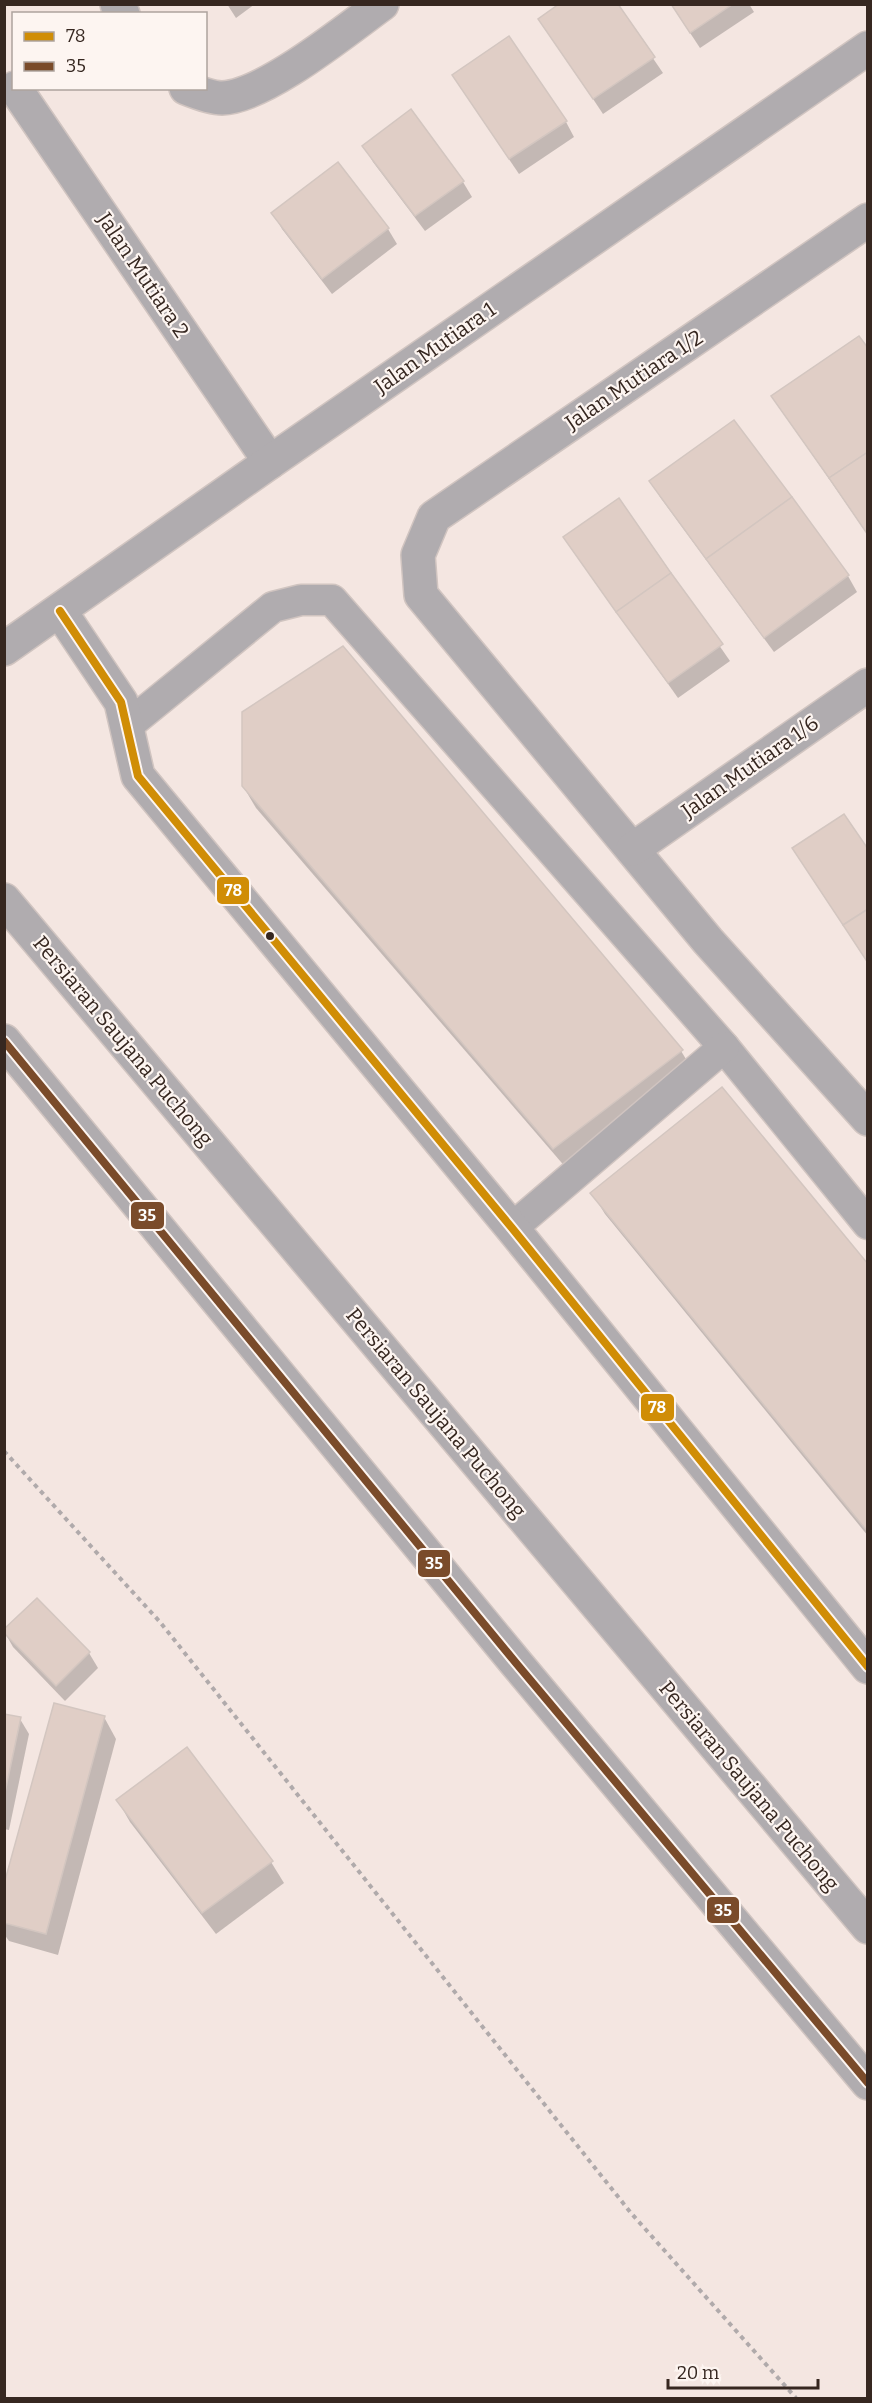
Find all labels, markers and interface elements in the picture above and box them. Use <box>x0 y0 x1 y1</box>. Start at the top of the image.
legend <box>12 12 207 90</box>
text: 78 <box>66 25 86 47</box>
text: 35 <box>66 55 86 77</box>
street label: Jalan Mutiara 2 <box>91 207 194 342</box>
street label: Jalan Mutiara 1 <box>368 296 501 400</box>
street label: Jalan Mutiara 1/2 <box>559 324 708 436</box>
street label: Jalan Mutiara 1/6 <box>676 710 824 825</box>
line badge: 78 <box>216 876 250 905</box>
text: 78 <box>224 881 242 900</box>
unlabelled marker <box>264 930 276 942</box>
street label: Persiaran Saujana Puchong <box>27 931 219 1152</box>
line badge: 35 <box>130 1201 165 1230</box>
text: 35 <box>138 1206 156 1225</box>
street label: Persiaran Saujana Puchong <box>340 1303 532 1524</box>
line badge: 78 <box>640 1393 675 1422</box>
text: 78 <box>648 1398 666 1417</box>
line badge: 35 <box>417 1549 451 1578</box>
text: 35 <box>425 1554 443 1573</box>
street label: Persiaran Saujana Puchong <box>653 1676 845 1897</box>
line badge: 35 <box>706 1896 740 1924</box>
text: 35 <box>714 1901 732 1920</box>
scale bar <box>668 2352 818 2390</box>
text: 20 m <box>677 2362 719 2384</box>

